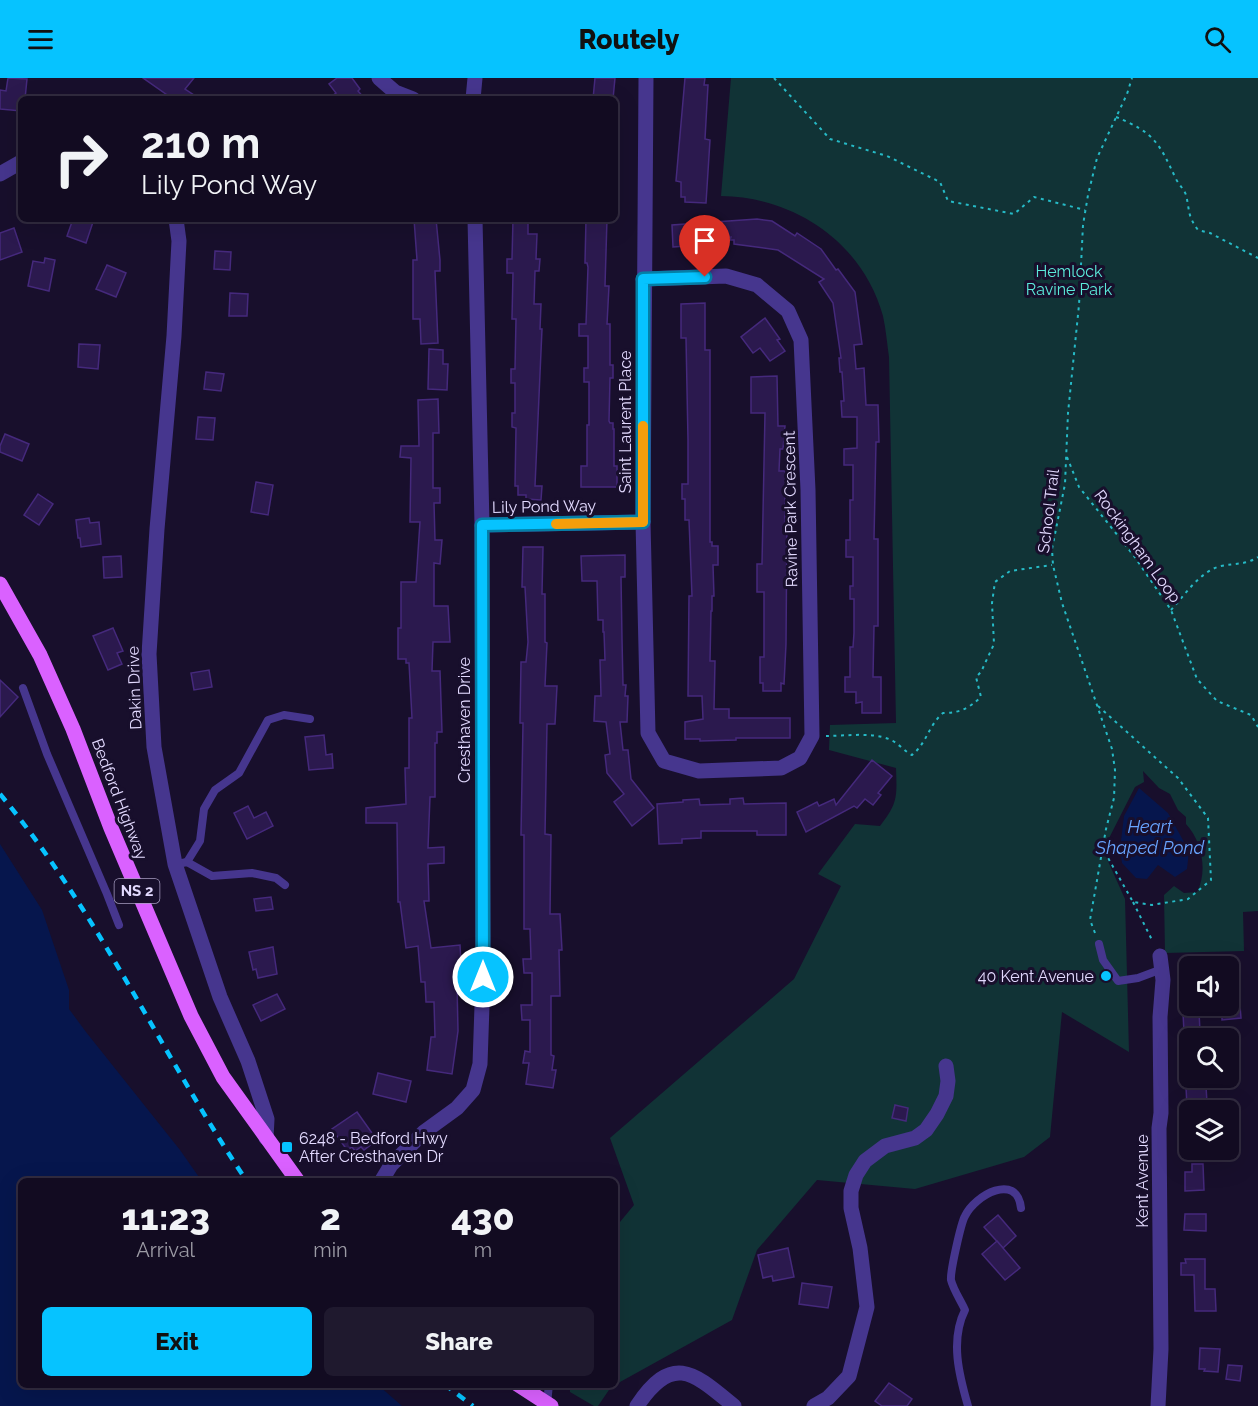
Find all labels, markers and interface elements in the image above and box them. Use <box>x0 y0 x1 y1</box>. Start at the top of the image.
icon: menu <box>24 23 57 56</box>
icon: search <box>1201 23 1234 56</box>
text: Routely <box>578 24 680 55</box>
text: 210 m <box>141 119 260 168</box>
icon: right <box>42 120 120 198</box>
text: Lily Pond Way <box>141 169 317 200</box>
pin <box>679 215 730 277</box>
icon: arrive <box>688 224 721 257</box>
park label: Hemlock Ravine Park <box>1026 262 1113 299</box>
street label: Saint Laurent Place <box>616 351 635 493</box>
street label: Ravine Park Crescent <box>780 430 801 587</box>
street label: School Trail <box>1034 467 1063 554</box>
street label: Rockingham Loop <box>1090 486 1185 606</box>
street label: Lily Pond Way <box>492 496 597 517</box>
street label: Dakin Drive <box>124 646 145 730</box>
street label: Cresthaven Drive <box>455 657 474 783</box>
street label: Bedford Highway <box>88 736 151 863</box>
water label: Heart Shaped Pond <box>1095 816 1206 858</box>
road number: NS 2 <box>114 879 160 903</box>
position arrow <box>451 945 515 1009</box>
map controls <box>1179 956 1239 1160</box>
button: sound <box>1179 956 1239 1016</box>
place label: 40 Kent Avenue <box>978 967 1094 986</box>
marker: 40 Kent Avenue <box>1099 969 1113 983</box>
button: search <box>1179 1028 1239 1088</box>
button: layers <box>1179 1100 1239 1160</box>
place label: 6248 - Bedford Hwy After Cresthaven Dr <box>299 1129 448 1166</box>
street label: Kent Avenue <box>1133 1134 1152 1228</box>
marker: 6248 - Bedford Hwy After Cresthaven Dr <box>280 1140 294 1154</box>
text: 11:23 <box>121 1196 210 1238</box>
text: 2 <box>320 1196 341 1238</box>
text: 430 <box>451 1196 515 1238</box>
text: Arrival <box>136 1238 195 1262</box>
text: min <box>313 1238 348 1262</box>
text: m <box>474 1238 492 1262</box>
button: Exit <box>42 1307 312 1376</box>
button: Share <box>324 1307 594 1376</box>

